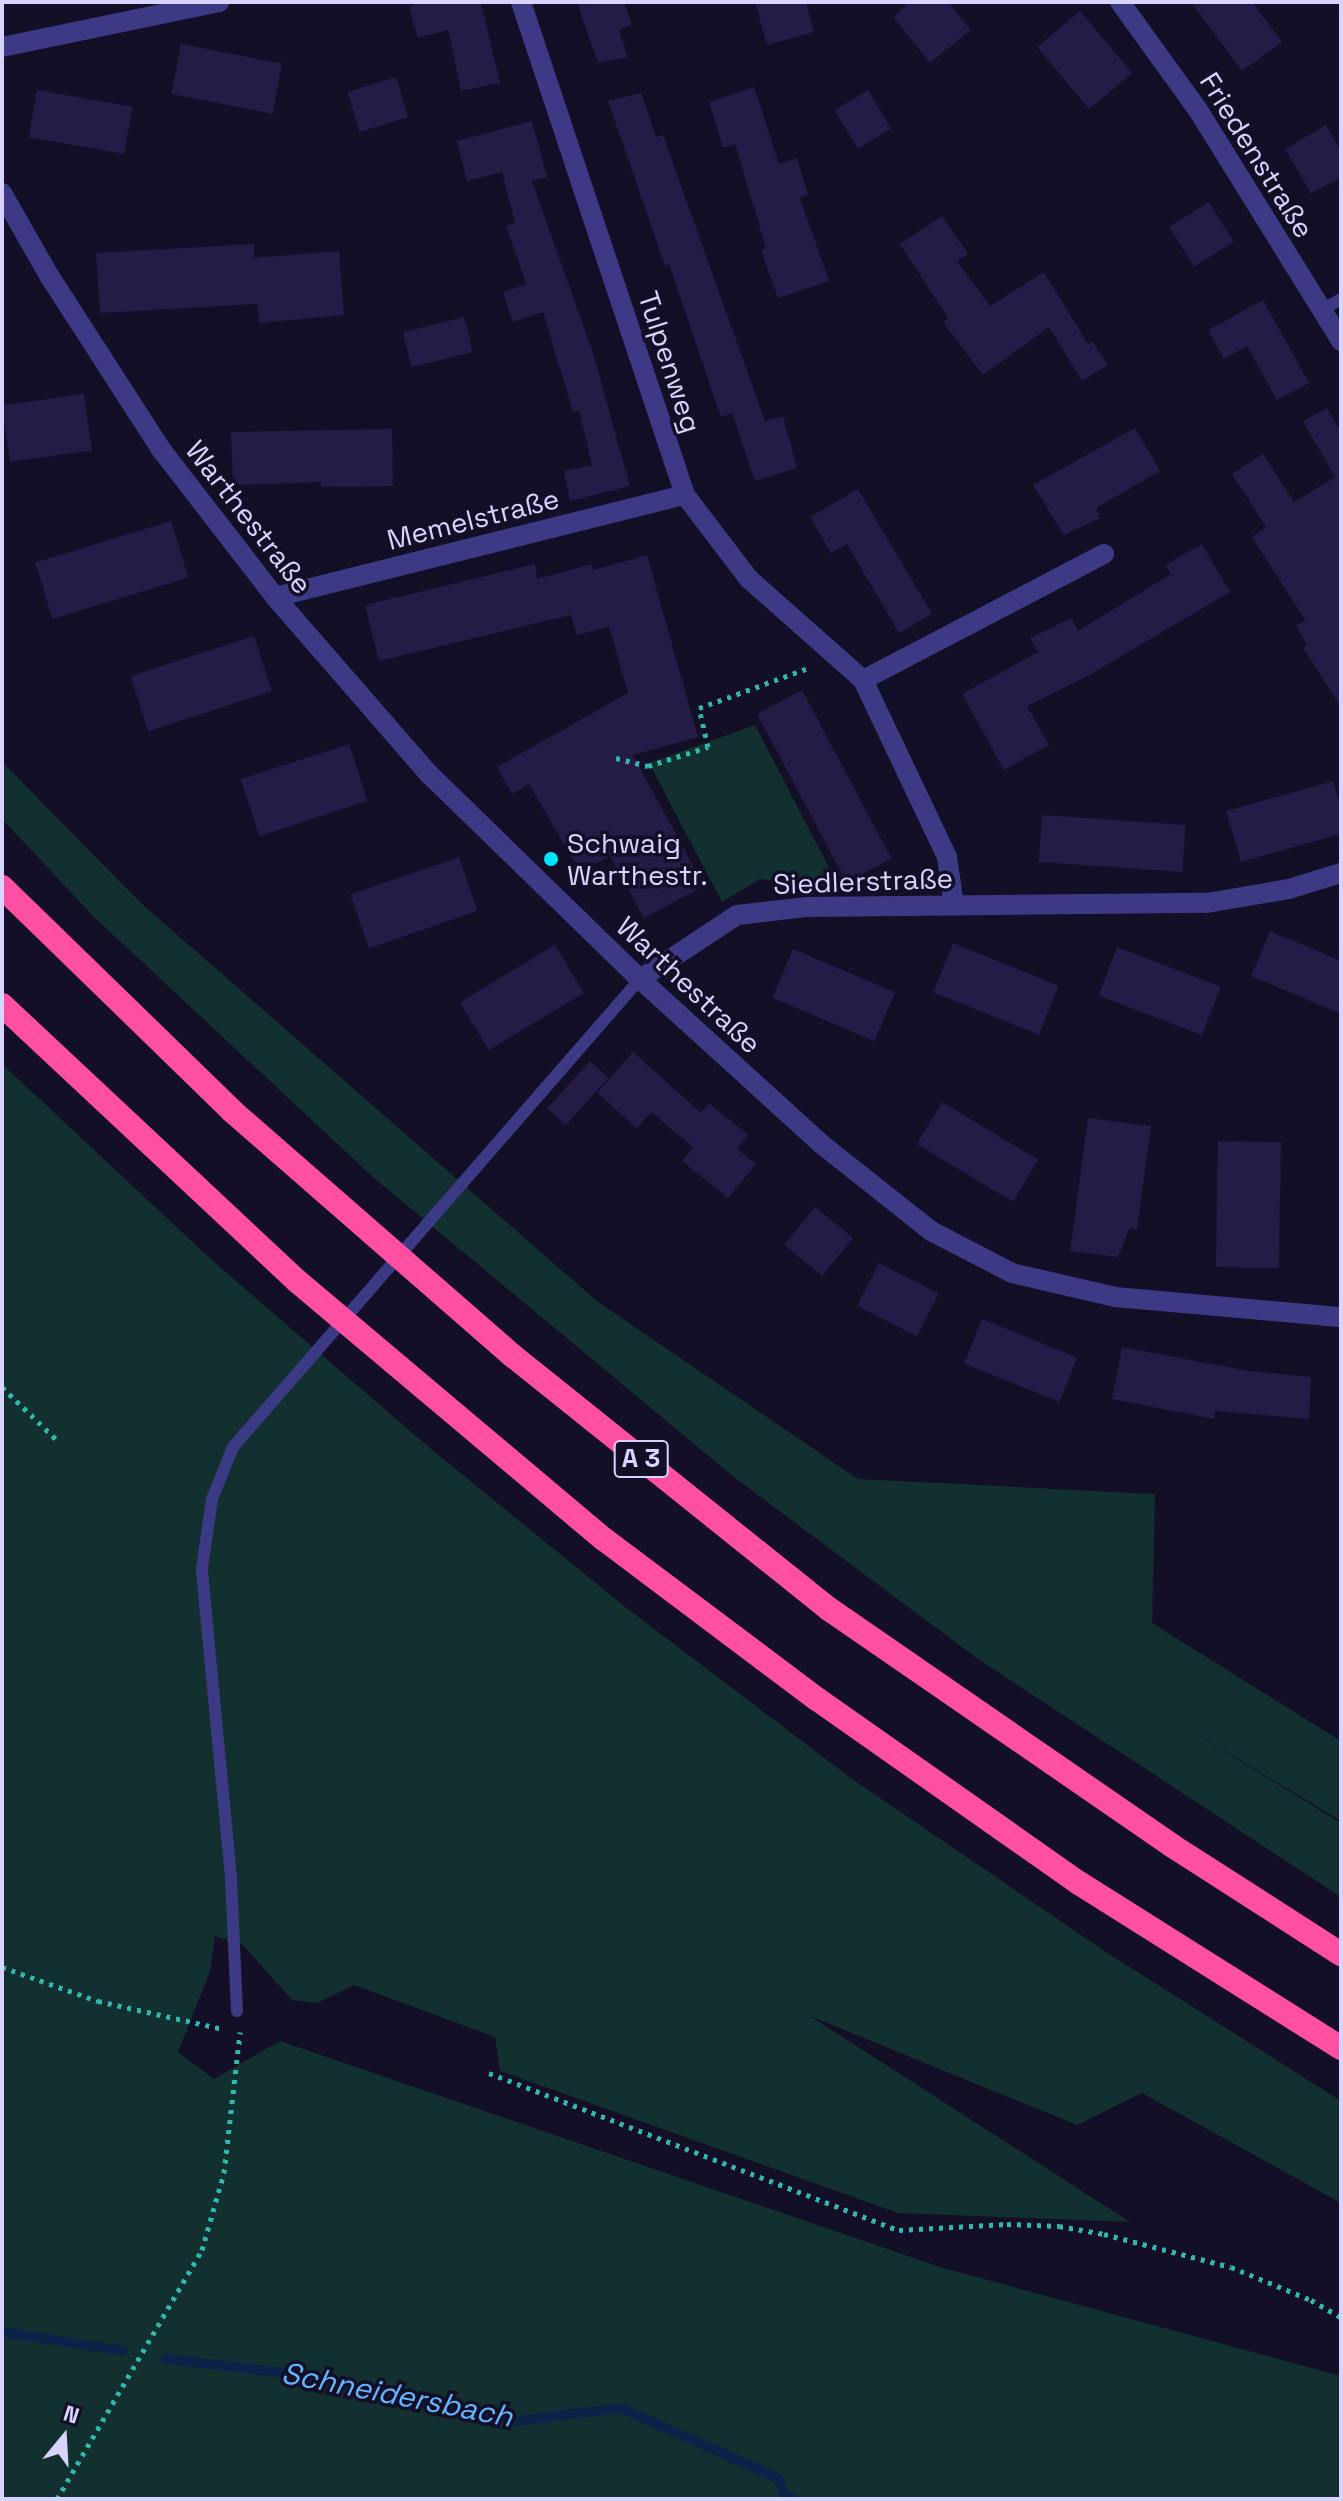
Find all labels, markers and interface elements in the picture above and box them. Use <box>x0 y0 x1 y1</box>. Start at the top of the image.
street label: Friedenstraße <box>1193 66 1321 244</box>
street label: Tulpenweg <box>631 287 709 437</box>
street label: Warthestraße <box>179 434 319 600</box>
street label: Memelstraße <box>384 481 562 557</box>
place label: Schwaig Warthestr. <box>567 826 708 892</box>
marker: Schwaig Warthestr. <box>542 850 560 868</box>
street label: Siedlerstraße <box>772 861 954 901</box>
street label: Warthestraße <box>610 910 768 1060</box>
road number: A 3 <box>613 1437 669 1481</box>
water label: Schneidersbach <box>278 2355 516 2435</box>
north arrow <box>24 2397 104 2477</box>
text: N <box>60 2399 83 2430</box>

